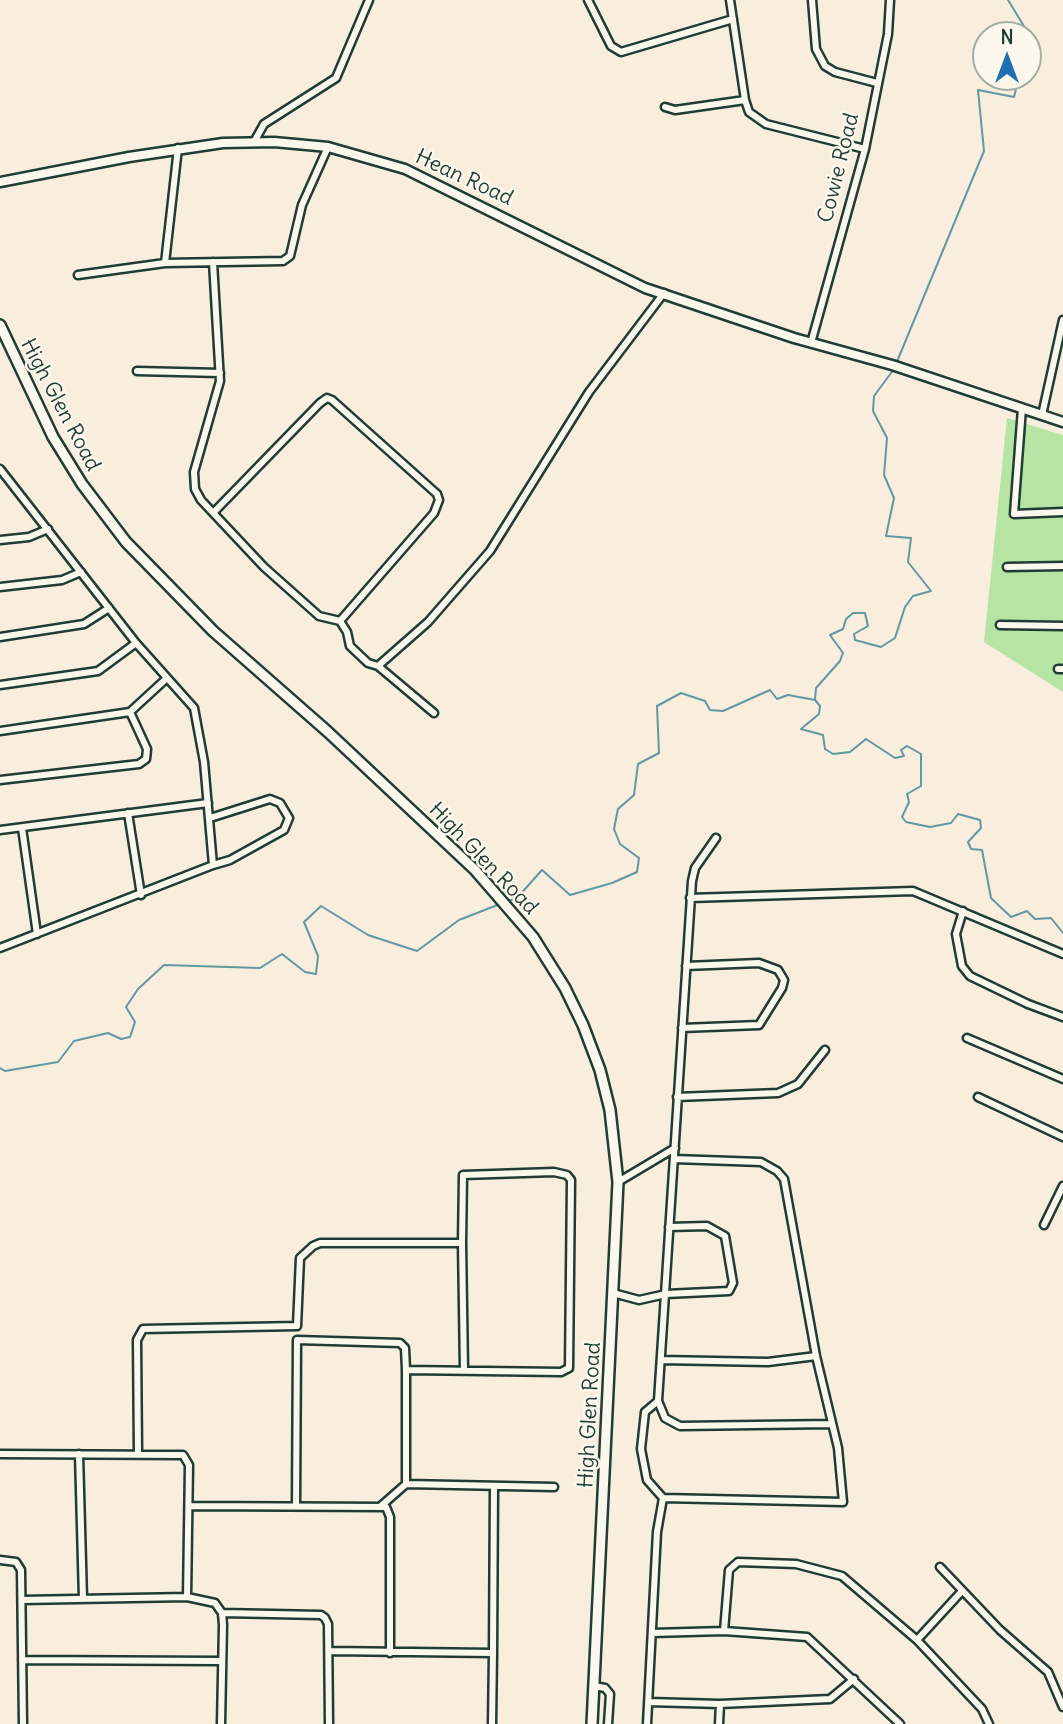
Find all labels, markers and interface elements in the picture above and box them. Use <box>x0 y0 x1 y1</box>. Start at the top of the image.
north arrow <box>972 21 1042 91</box>
text: N <box>1000 25 1014 49</box>
street label: Cowie Road <box>813 111 865 225</box>
street label: Hean Road <box>411 144 517 212</box>
street label: High Glen Road <box>15 335 105 475</box>
street label: High Glen Road <box>423 798 543 920</box>
street label: High Glen Road <box>574 1341 606 1489</box>

